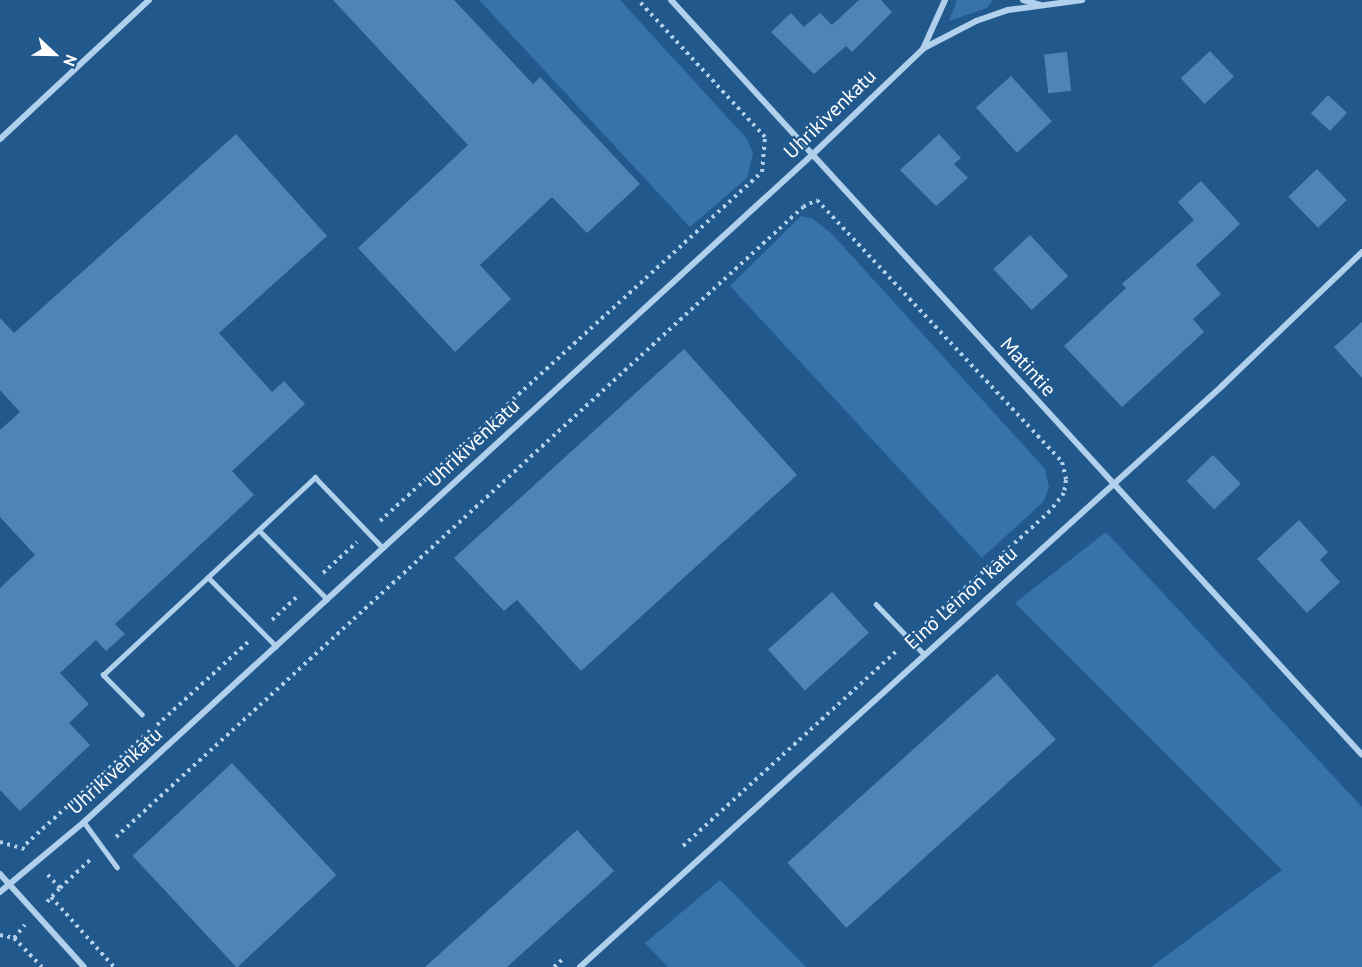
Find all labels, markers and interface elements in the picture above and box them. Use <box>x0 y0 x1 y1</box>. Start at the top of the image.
north arrow <box>24 24 84 84</box>
text: N <box>59 52 82 69</box>
street label: Uhrikivenkatu <box>779 64 881 164</box>
street label: Matintie <box>995 333 1061 401</box>
street label: Uhrikivenkatu <box>421 394 525 492</box>
street label: Eino Leinon katu <box>900 541 1022 655</box>
street label: Uhrikivenkatu <box>63 722 167 820</box>

